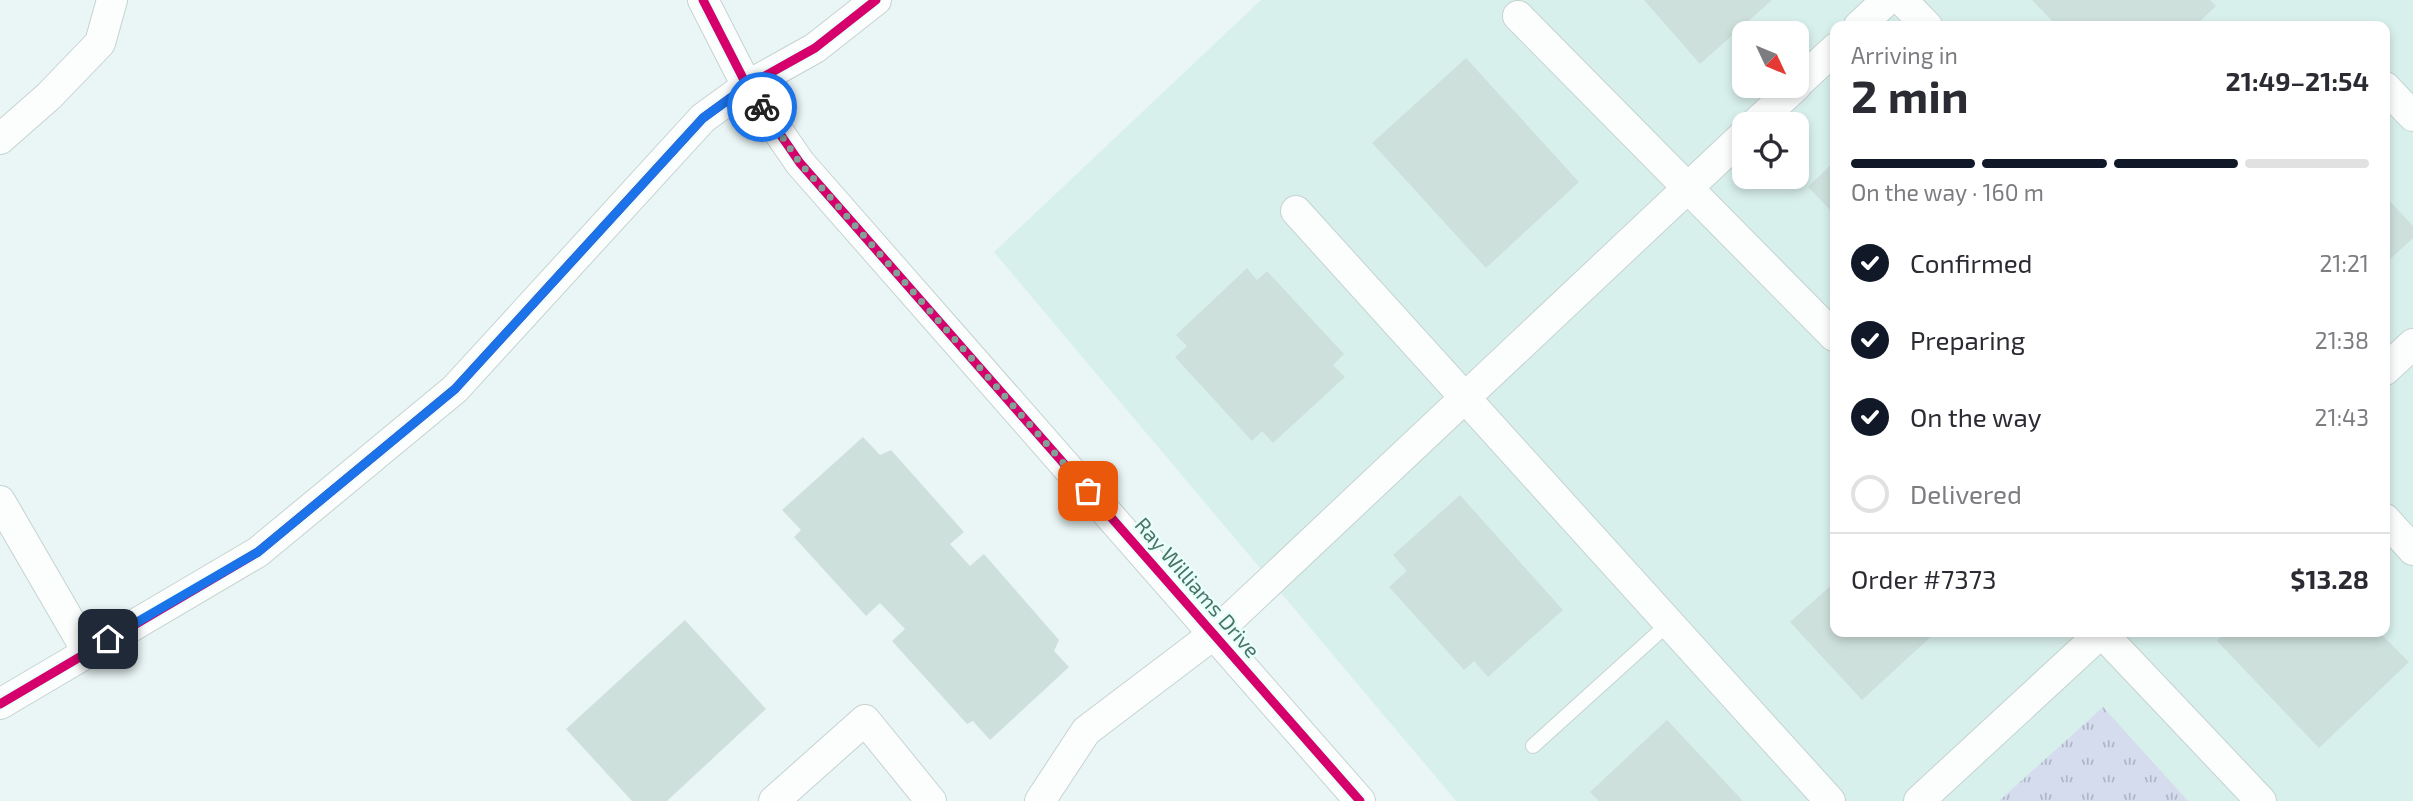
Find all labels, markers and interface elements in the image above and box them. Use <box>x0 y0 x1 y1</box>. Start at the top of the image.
north arrow <box>1732 21 1810 98</box>
map controls <box>1732 21 1809 189</box>
text: Arriving in <box>1851 41 1958 69</box>
text: 21:49–21:54 <box>2226 65 2369 96</box>
text: 2 min <box>1851 67 1969 122</box>
courier <box>727 72 797 142</box>
icon: bike <box>743 88 781 126</box>
button: locate <box>1732 112 1809 189</box>
text: On the way · 160 m <box>1851 178 2044 206</box>
icon: check <box>1851 244 1889 282</box>
text: Confirmed <box>1910 247 2033 278</box>
text: 21:21 <box>2319 249 2369 277</box>
icon: check <box>1851 321 1889 359</box>
text: Preparing <box>1910 324 2025 355</box>
text: 21:38 <box>2315 326 2369 354</box>
icon: check <box>1851 398 1889 436</box>
text: On the way <box>1910 401 2041 432</box>
text: 21:43 <box>2315 403 2369 431</box>
pin <box>1058 461 1118 521</box>
icon: bag <box>1069 472 1107 510</box>
text: Delivered <box>1910 478 2022 509</box>
street label: Ray Williams Drive <box>1130 512 1266 662</box>
text: Order #7373 <box>1851 563 1996 594</box>
text: $13.28 <box>2290 563 2369 594</box>
pin <box>78 609 138 669</box>
icon: home <box>89 620 127 658</box>

